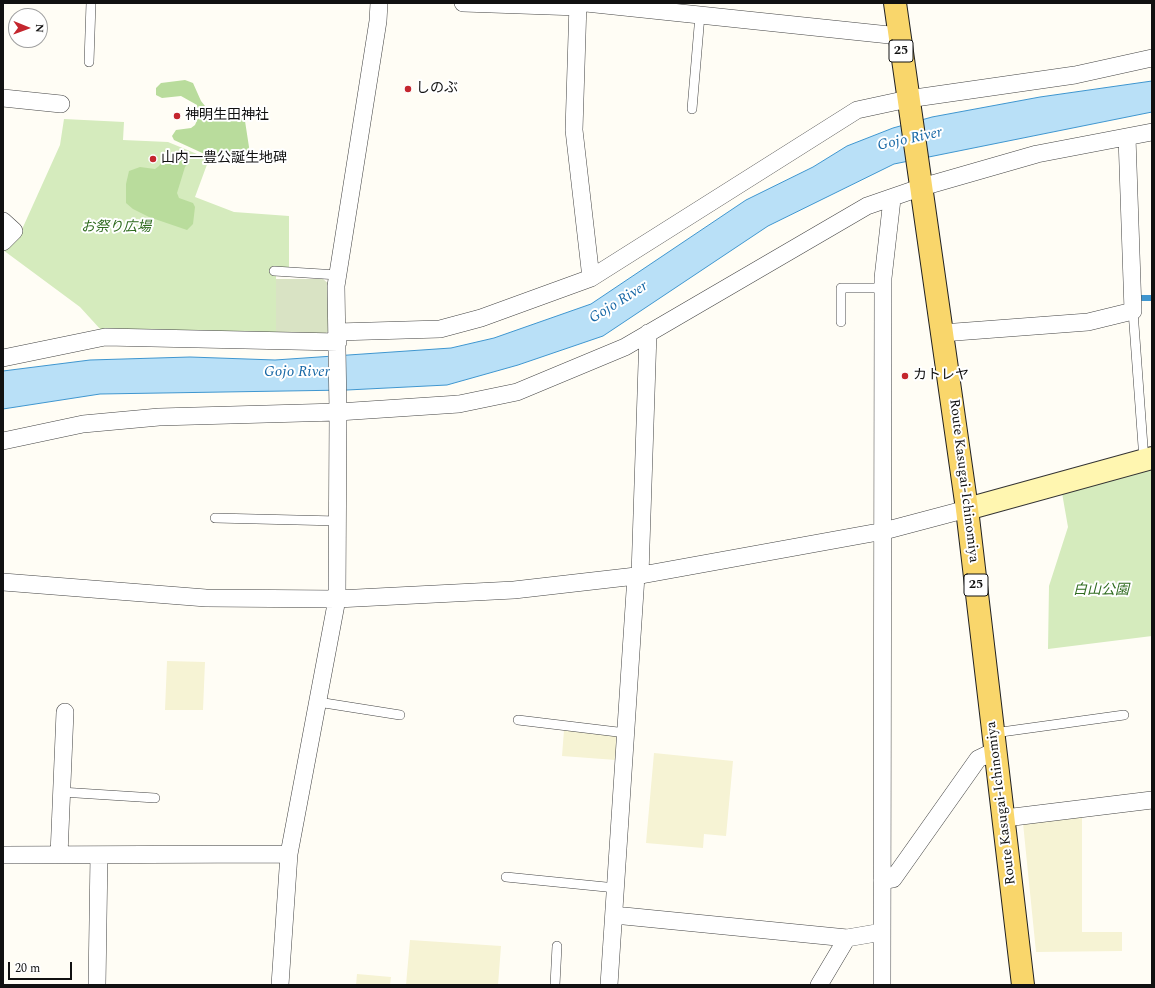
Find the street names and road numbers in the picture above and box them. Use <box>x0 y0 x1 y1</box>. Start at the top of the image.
road number: 25 <box>889 40 913 62</box>
street label: Route Kasugai-Ichinomiya <box>945 398 981 564</box>
road number: 25 <box>964 574 988 596</box>
street label: Route Kasugai-Ichinomiya <box>984 720 1020 886</box>

